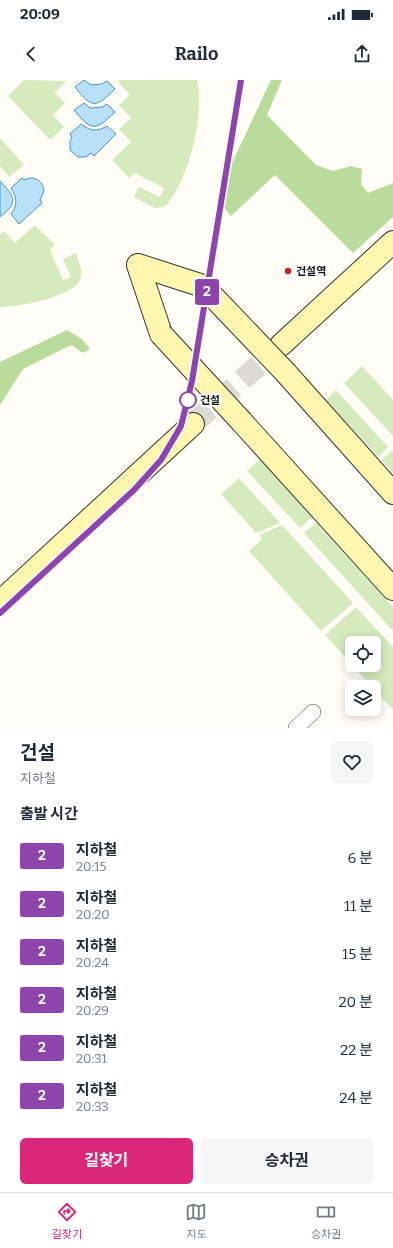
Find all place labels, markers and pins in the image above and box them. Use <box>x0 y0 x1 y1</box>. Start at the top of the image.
place label: 건설역 <box>296 265 326 278</box>
marker: 건설역 <box>283 266 293 276</box>
marker: 건설 <box>179 391 197 409</box>
place label: 건설 <box>200 394 220 407</box>

